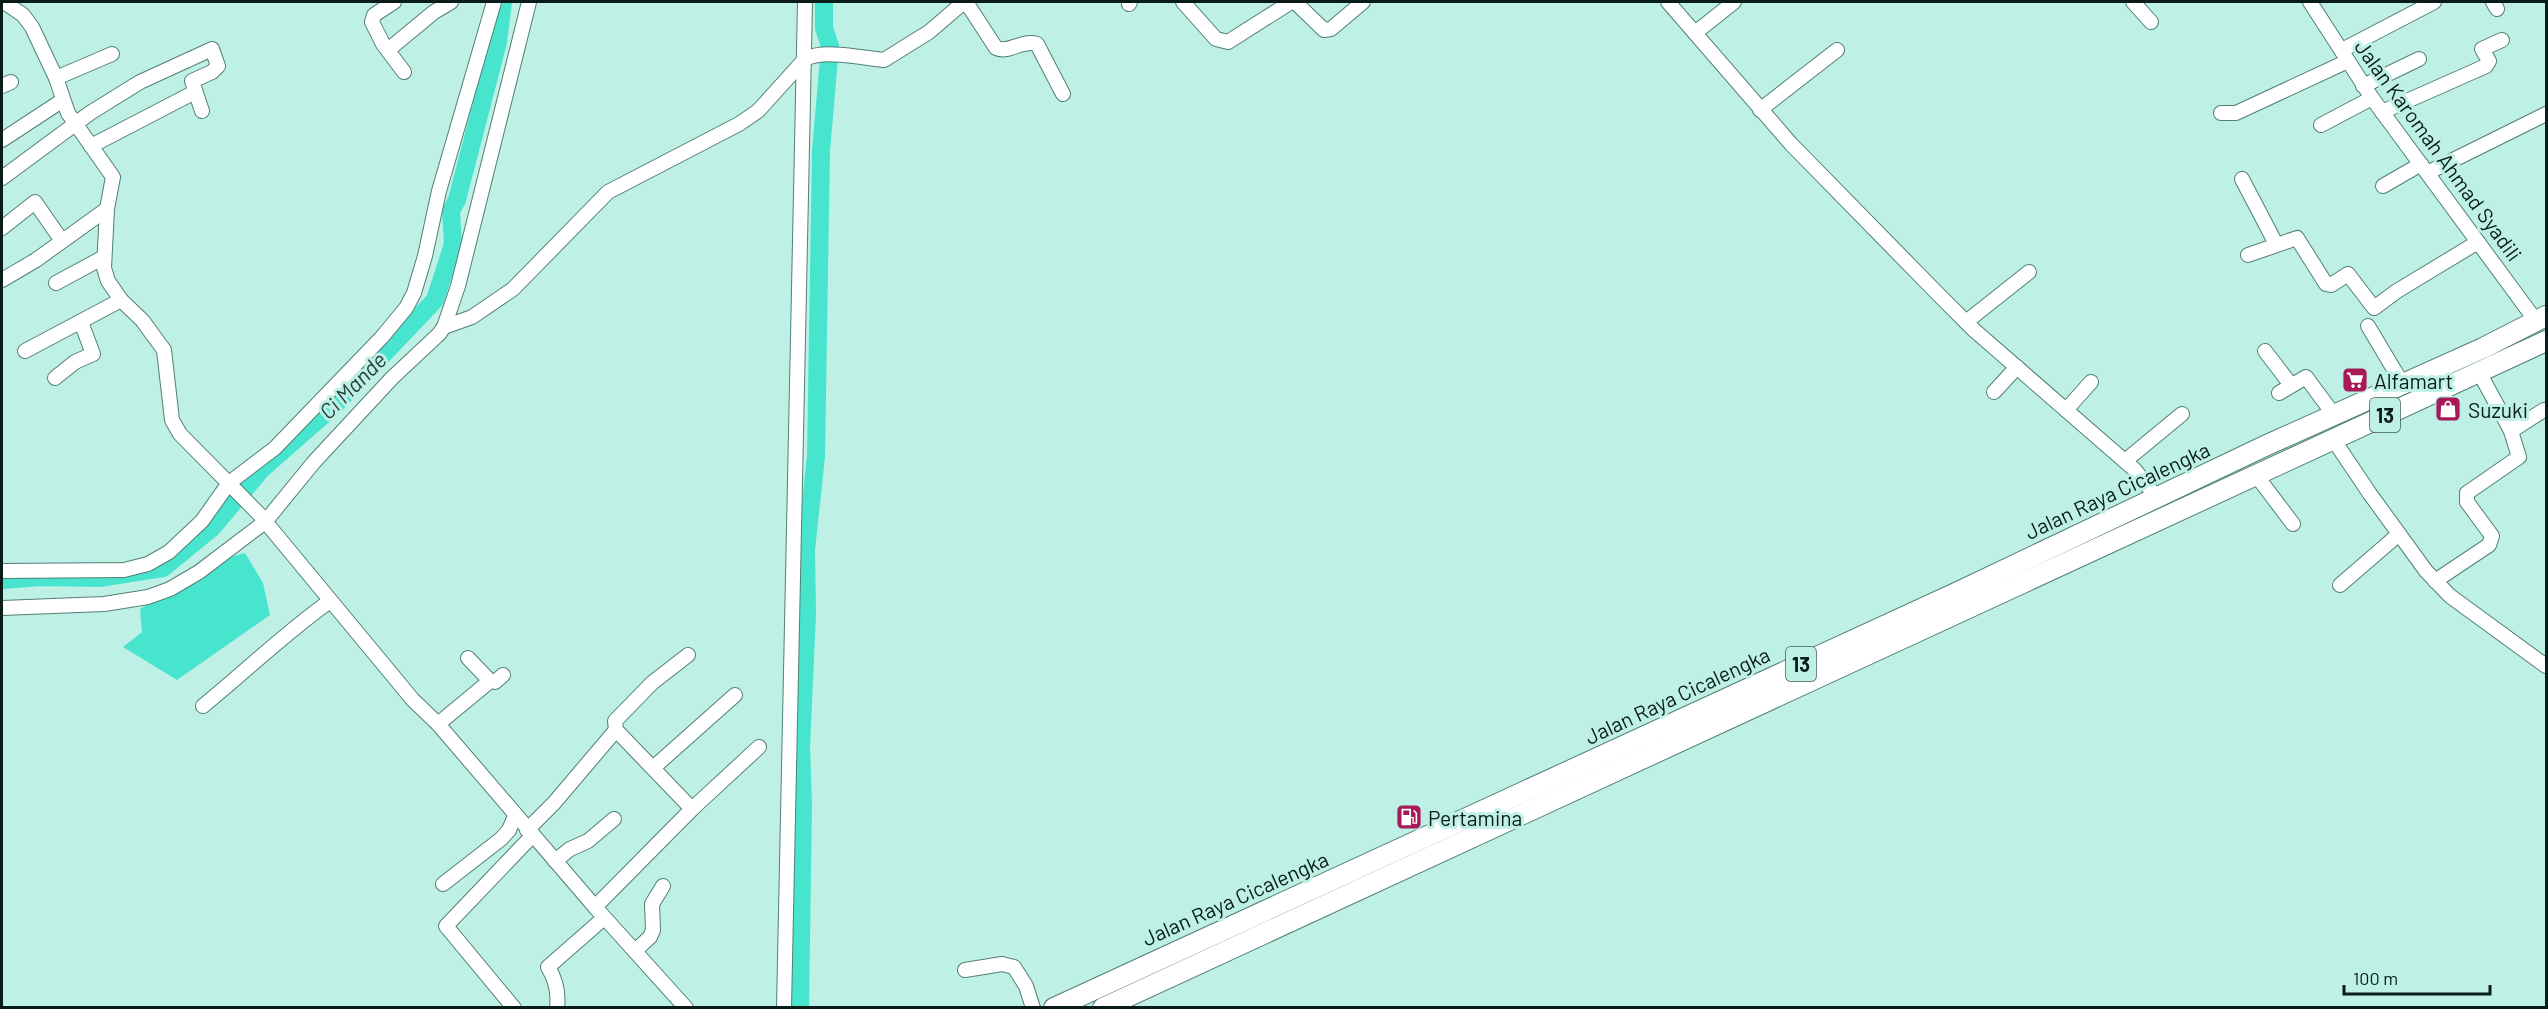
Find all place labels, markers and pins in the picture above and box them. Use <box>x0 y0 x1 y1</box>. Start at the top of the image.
supermarket icon: Alfamart <box>2340 365 2370 395</box>
place label: Alfamart <box>2374 368 2453 393</box>
shop icon: Suzuki <box>2433 394 2463 424</box>
place label: Suzuki <box>2468 397 2528 422</box>
fuel station icon: Pertamina <box>1394 802 1424 832</box>
place label: Pertamina <box>1428 805 1522 830</box>

